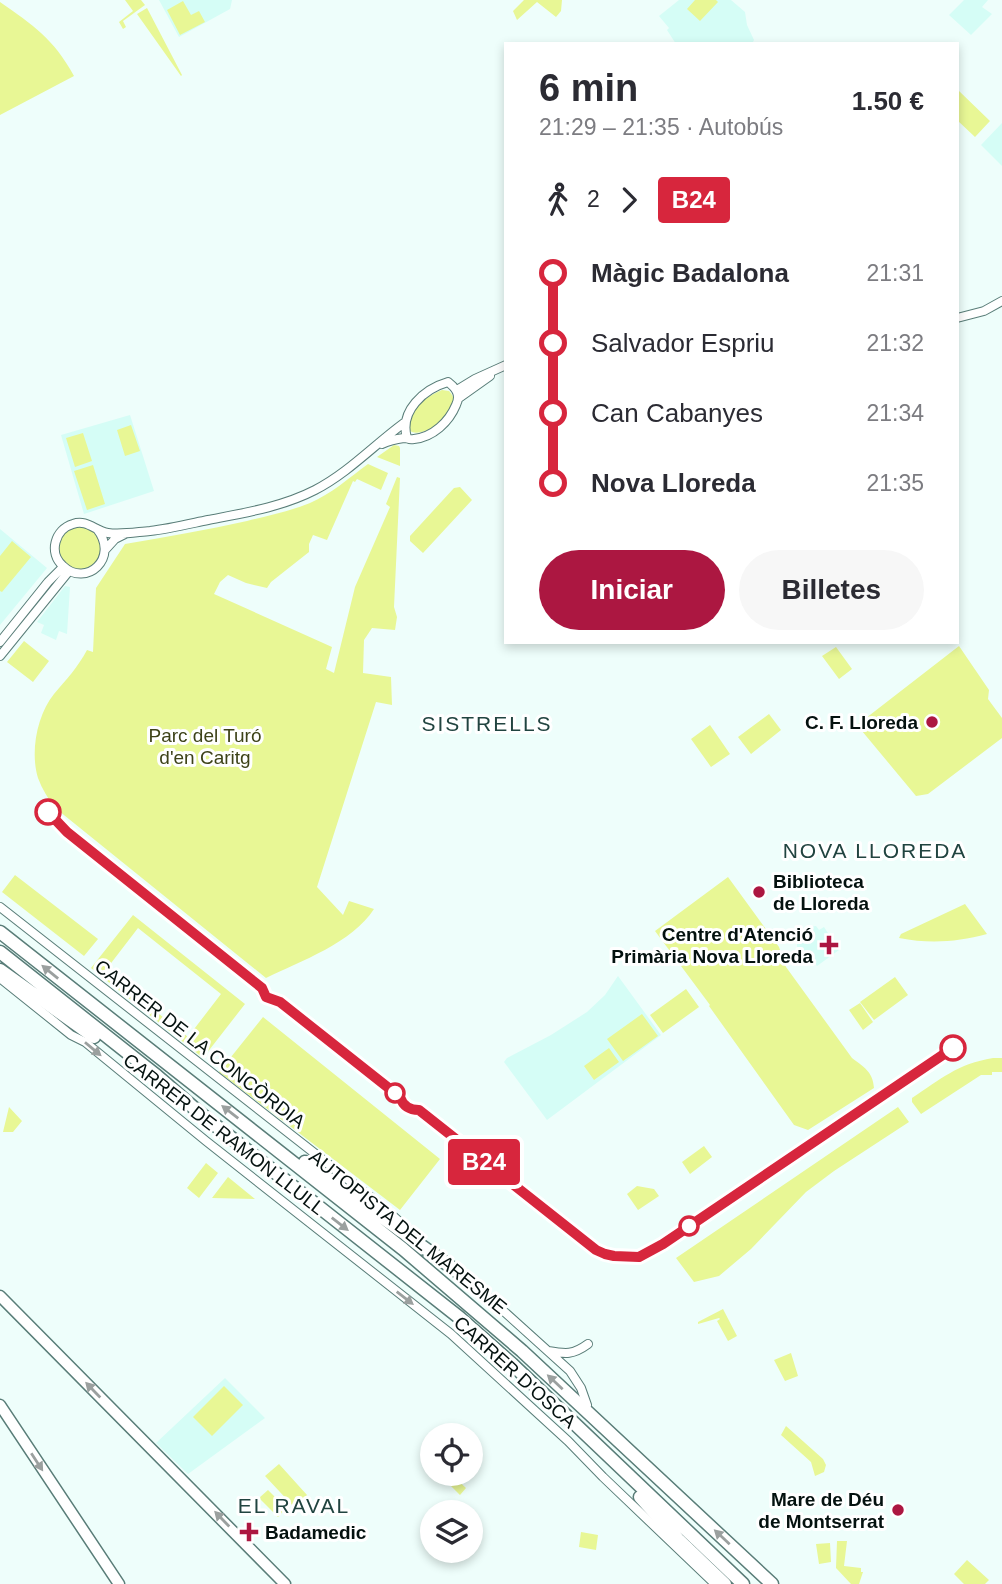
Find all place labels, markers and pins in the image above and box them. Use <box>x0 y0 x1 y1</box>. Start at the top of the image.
place label: C. F. Lloreda <box>805 712 918 733</box>
marker: C. F. Lloreda <box>924 714 940 730</box>
unlabelled marker <box>35 799 61 825</box>
place label: Biblioteca de Lloreda <box>773 871 870 914</box>
marker: Biblioteca de Lloreda <box>751 884 767 900</box>
place label: Centre d'Atenció Primària Nova Lloreda <box>611 924 813 967</box>
marker: Centre d'Atenció Primària Nova Lloreda <box>819 935 839 955</box>
unlabelled marker <box>940 1035 966 1061</box>
unlabelled marker <box>385 1083 405 1103</box>
unlabelled marker <box>679 1216 699 1236</box>
place label: Mare de Déu de Montserrat <box>758 1489 885 1532</box>
marker: Mare de Déu de Montserrat <box>890 1502 906 1518</box>
marker: Badamedic <box>239 1522 259 1542</box>
place label: Badamedic <box>265 1522 367 1543</box>

